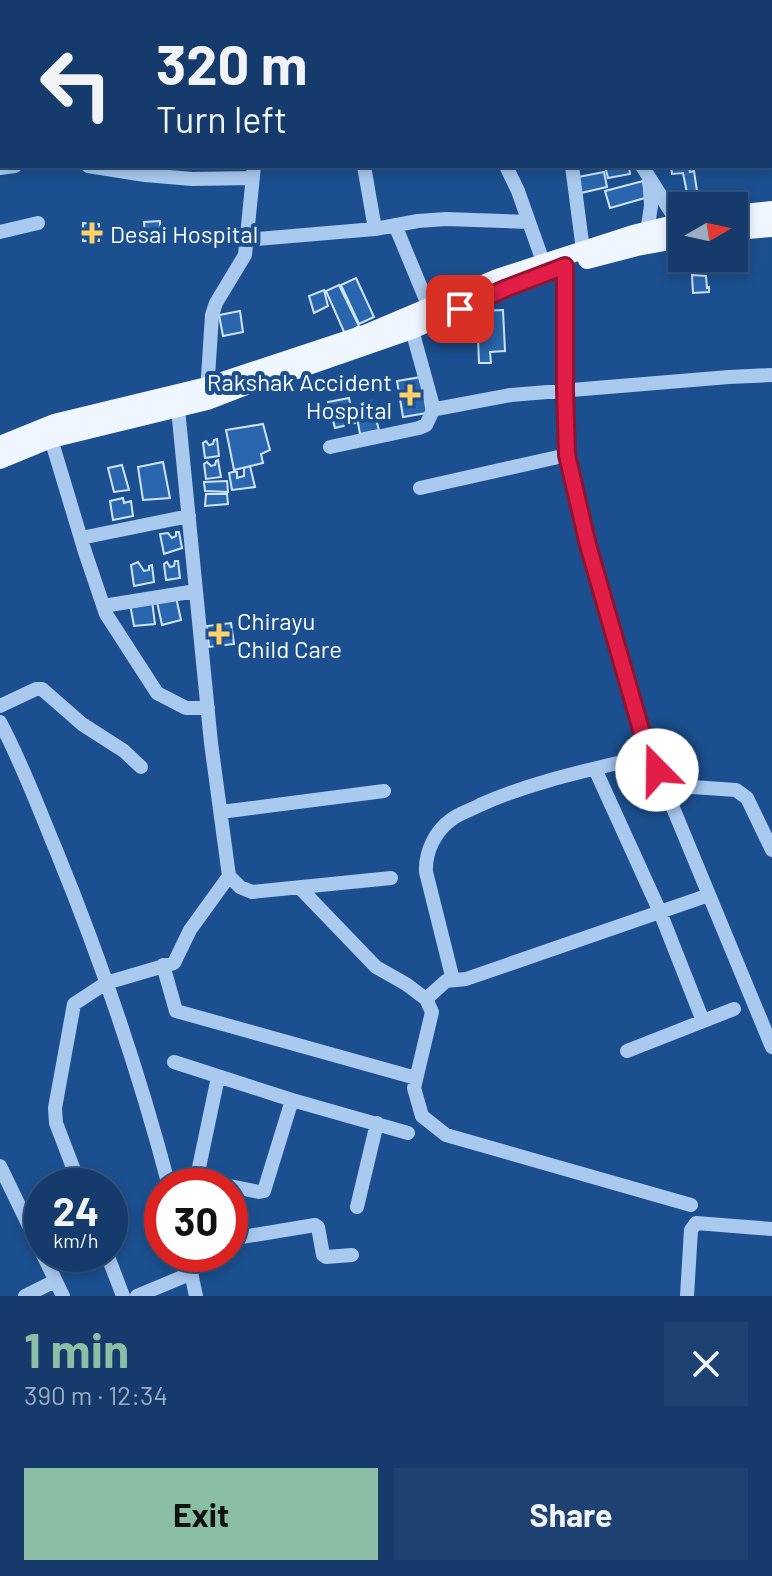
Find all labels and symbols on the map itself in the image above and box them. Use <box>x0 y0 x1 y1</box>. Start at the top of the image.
north arrow <box>668 192 748 272</box>
place label: Desai Hospital <box>110 219 258 248</box>
marker: Desai Hospital <box>81 222 103 244</box>
pin <box>426 275 494 343</box>
place label: Rakshak Accident Hospital <box>207 367 392 424</box>
marker: Rakshak Accident Hospital <box>399 384 421 406</box>
place label: Chirayu Child Care <box>237 606 342 663</box>
marker: Chirayu Child Care <box>208 623 230 645</box>
position arrow <box>615 728 699 812</box>
speed limit sign: 30 <box>144 1168 248 1272</box>

